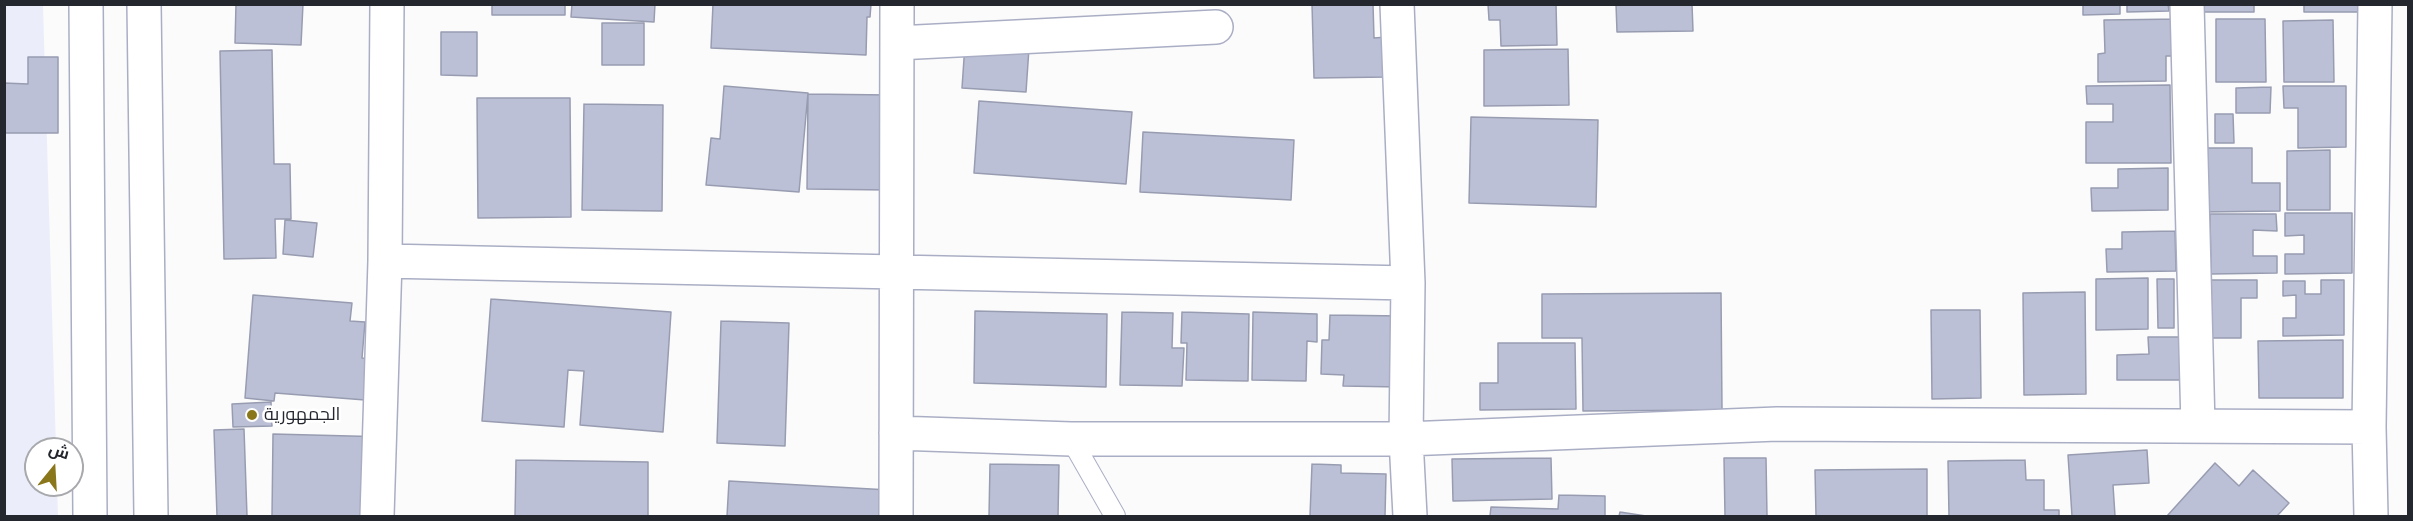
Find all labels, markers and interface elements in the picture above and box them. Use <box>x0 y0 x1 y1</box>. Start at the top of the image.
place label: الجمهورية <box>264 404 340 426</box>
marker: الجمهورية <box>245 408 259 422</box>
north arrow <box>24 437 84 497</box>
text: ش <box>46 439 72 464</box>

